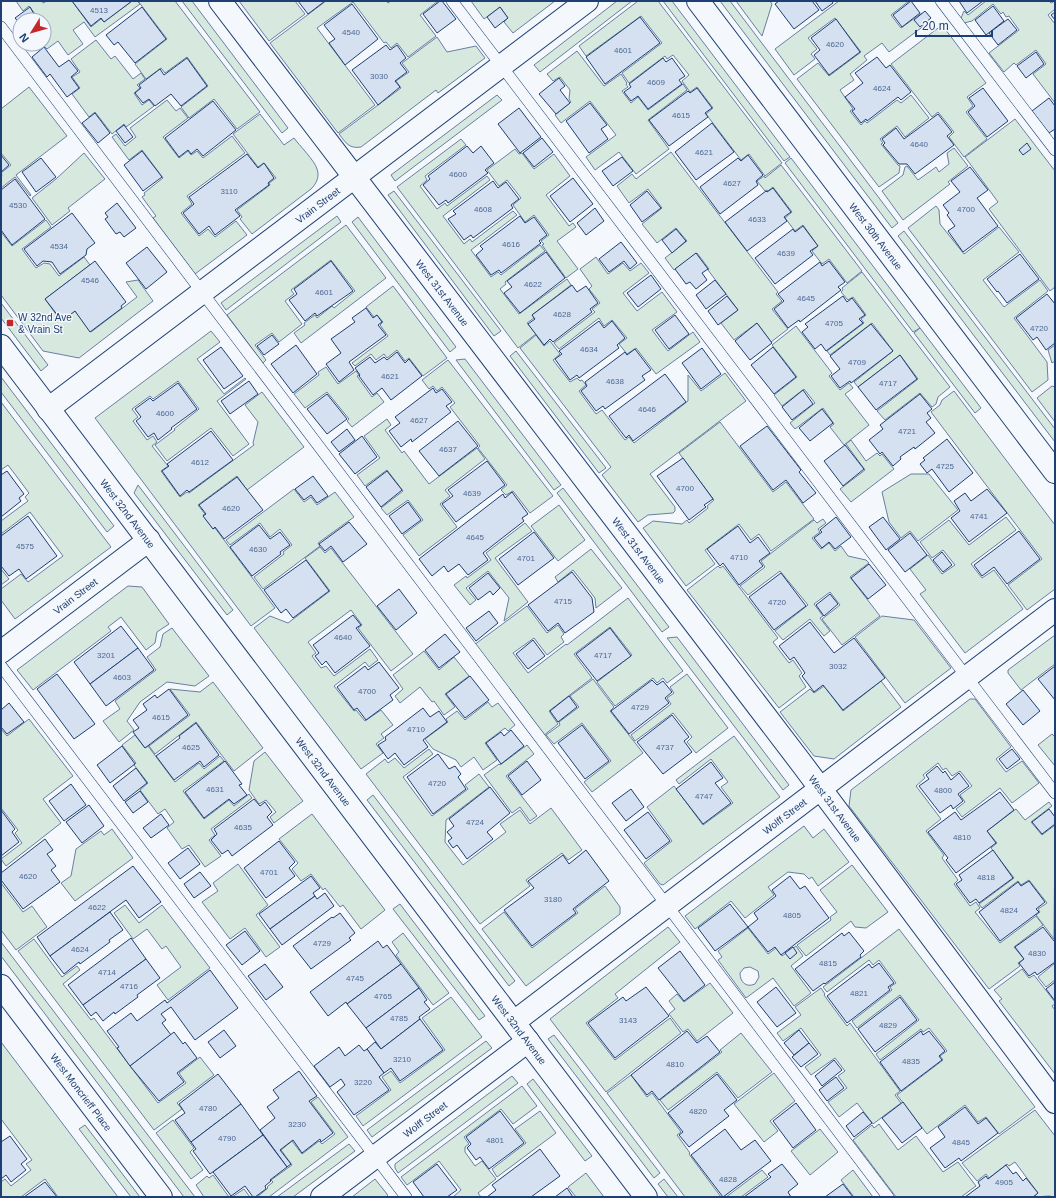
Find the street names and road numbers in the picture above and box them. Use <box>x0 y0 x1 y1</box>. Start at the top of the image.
street label: Vrain Street <box>294 185 342 226</box>
street label: West 30th Avenue <box>847 201 905 272</box>
street label: West 31st Avenue <box>413 258 471 329</box>
street label: West 32nd Avenue <box>98 477 157 551</box>
street label: West 31st Avenue <box>610 515 668 586</box>
street label: Vrain Street <box>51 576 100 617</box>
street label: West 32nd Avenue <box>294 735 353 809</box>
street label: West 31st Avenue <box>806 773 863 844</box>
street label: Wolff Street <box>761 796 809 837</box>
street label: West 32nd Avenue <box>489 993 549 1067</box>
street label: West Moncrieff Place <box>48 1051 114 1133</box>
street label: Wolff Street <box>401 1099 449 1140</box>

